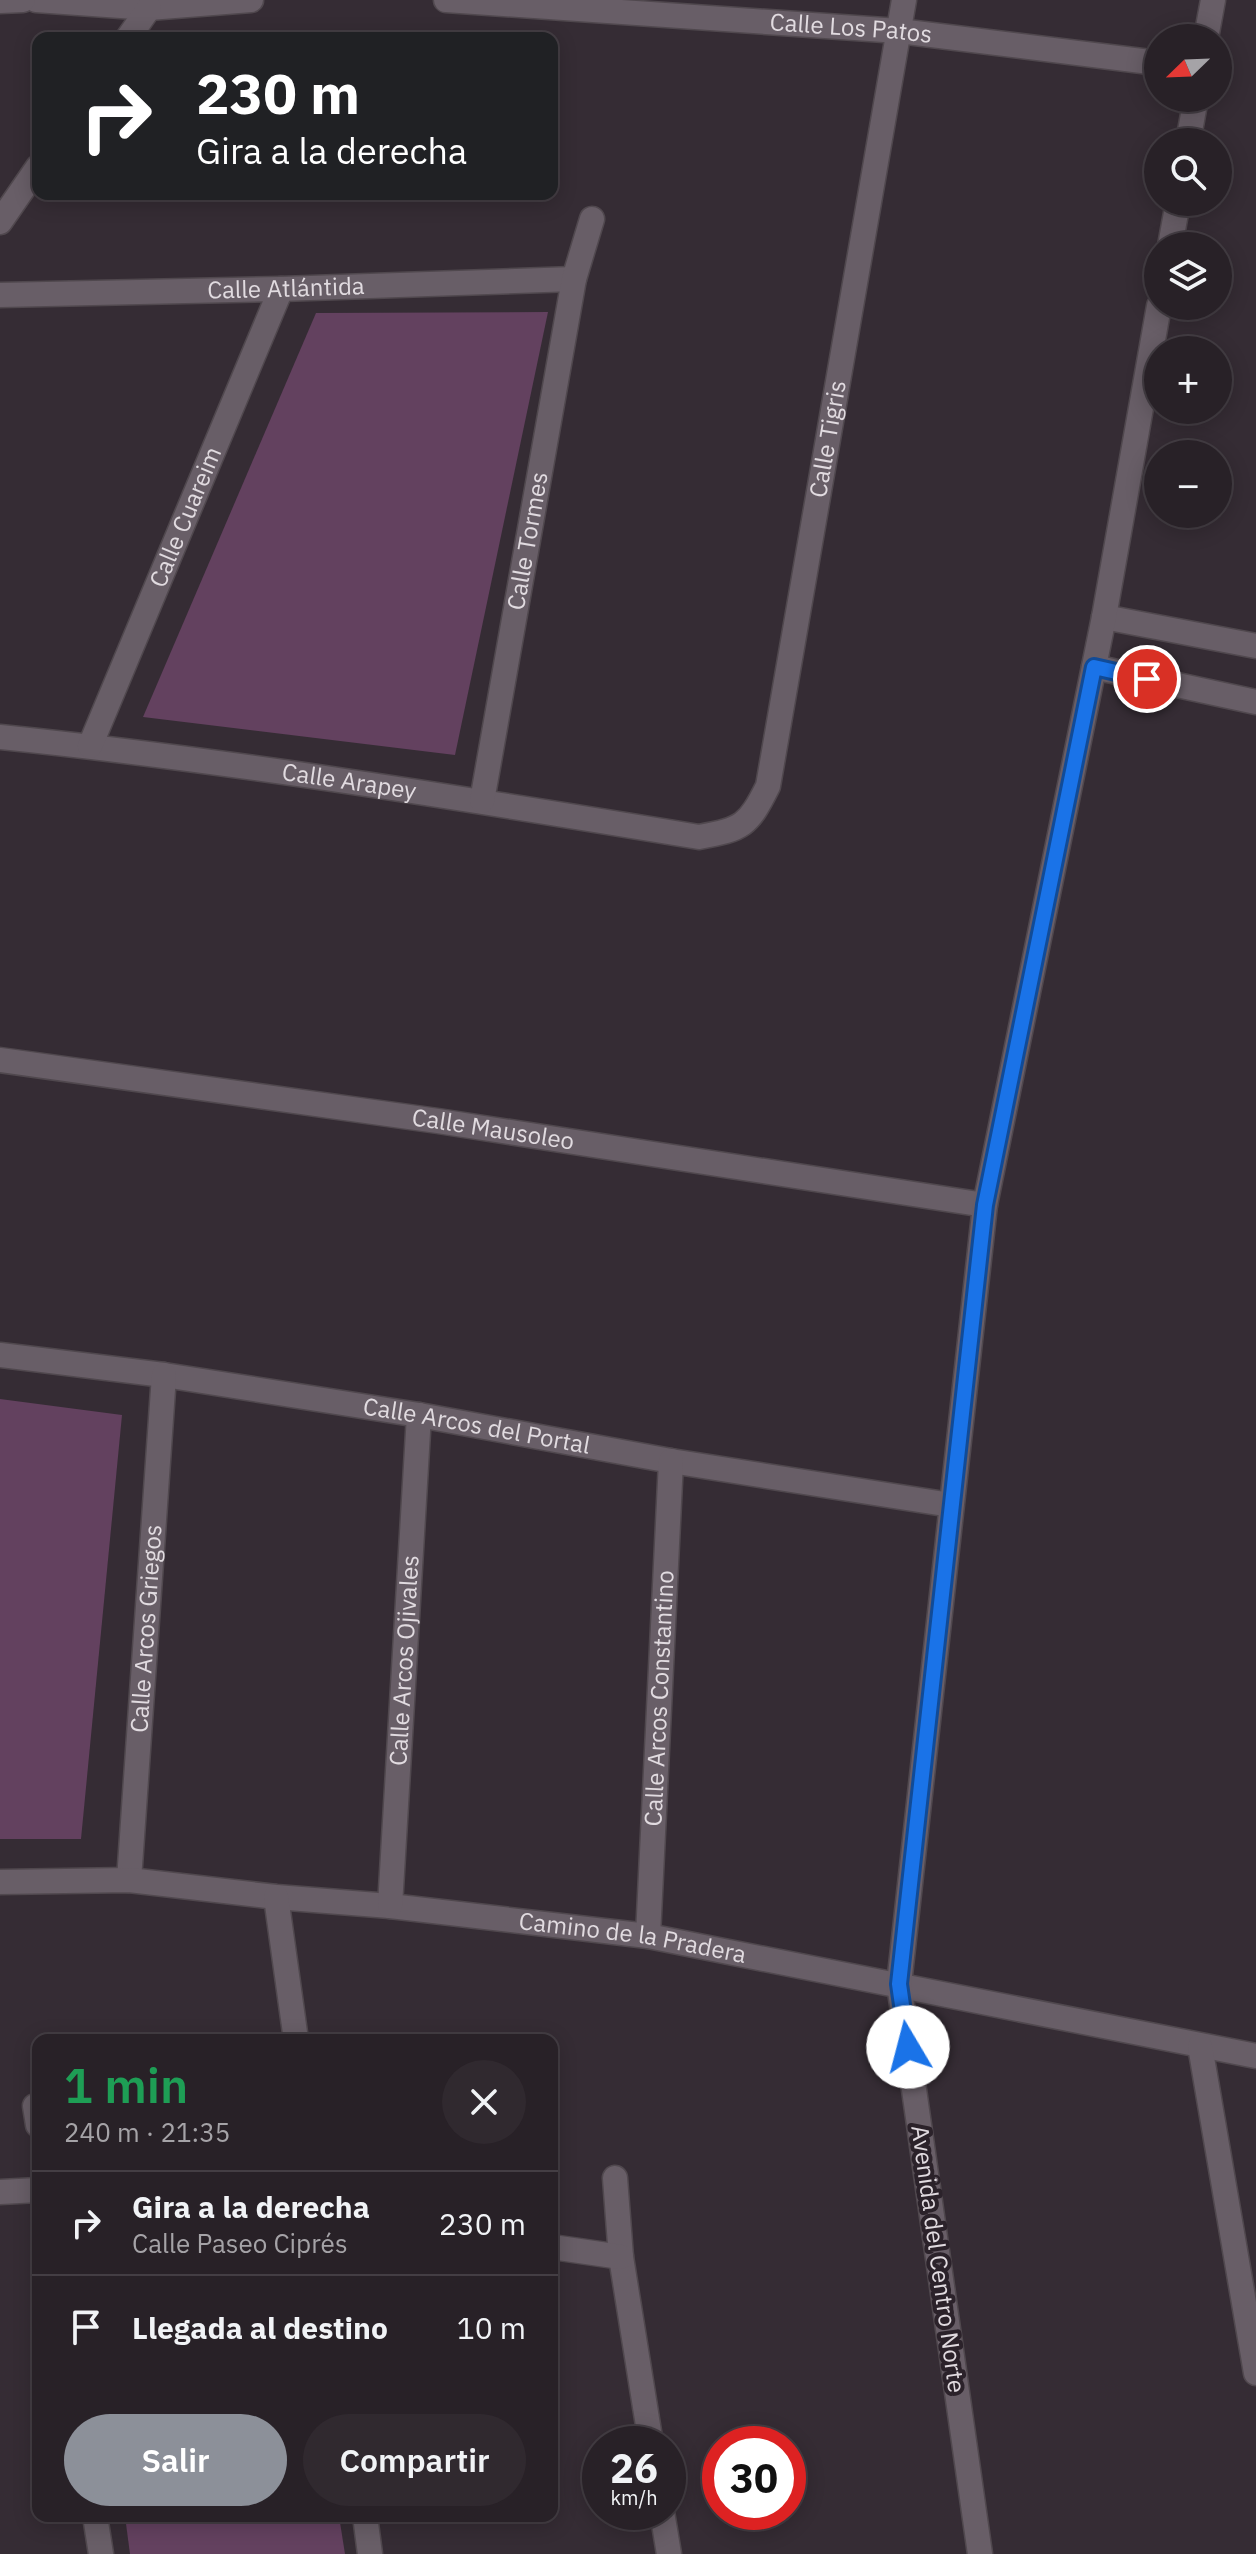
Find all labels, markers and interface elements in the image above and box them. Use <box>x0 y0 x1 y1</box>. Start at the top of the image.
street label: Calle Los Patos <box>769 5 934 50</box>
north arrow <box>1144 24 1232 112</box>
map controls <box>1144 24 1232 528</box>
text: 230 m <box>196 57 360 129</box>
icon: right <box>64 64 168 168</box>
text: Gira a la derecha <box>196 127 467 174</box>
button: search <box>1144 128 1232 216</box>
button: layers <box>1144 232 1232 320</box>
street label: Calle Atlántida <box>207 269 365 306</box>
button: + <box>1144 336 1232 424</box>
street label: Calle Tigris <box>801 378 853 500</box>
button: − <box>1144 440 1232 528</box>
street label: Calle Cuareim <box>141 442 228 592</box>
street label: Calle Tormes <box>499 469 555 612</box>
pin <box>1113 645 1181 713</box>
icon: arrive <box>1125 657 1169 701</box>
street label: Calle Arapey <box>280 755 419 807</box>
street label: Calle Mausoleo <box>410 1101 577 1157</box>
street label: Calle Arcos del Portal <box>361 1389 593 1461</box>
street label: Calle Arcos Griegos <box>122 1523 169 1734</box>
street label: Calle Arcos Ojivales <box>381 1554 426 1767</box>
street label: Calle Arcos Constantino <box>636 1569 681 1827</box>
street label: Camino de la Pradera <box>517 1904 749 1970</box>
position arrow <box>866 2005 950 2089</box>
text: 1 min <box>64 2054 188 2116</box>
button: close <box>442 2060 526 2144</box>
text: 240 m · 21:35 <box>64 2115 230 2149</box>
street label: Avenida del Centro Norte <box>904 2123 974 2395</box>
text: Gira a la derecha <box>132 2187 370 2226</box>
icon: right <box>64 2201 108 2245</box>
text: 230 m <box>439 2204 526 2243</box>
text: Calle Paseo Ciprés <box>132 2226 348 2260</box>
icon: arrive <box>64 2305 108 2349</box>
text: Llegada al destino <box>132 2308 388 2347</box>
text: 10 m <box>457 2308 526 2347</box>
button: Salir <box>64 2414 287 2506</box>
button: Compartir <box>303 2414 526 2506</box>
speed limit sign: 30 <box>702 2426 806 2530</box>
text: 26 <box>610 2442 658 2494</box>
text: km/h <box>610 2484 658 2511</box>

